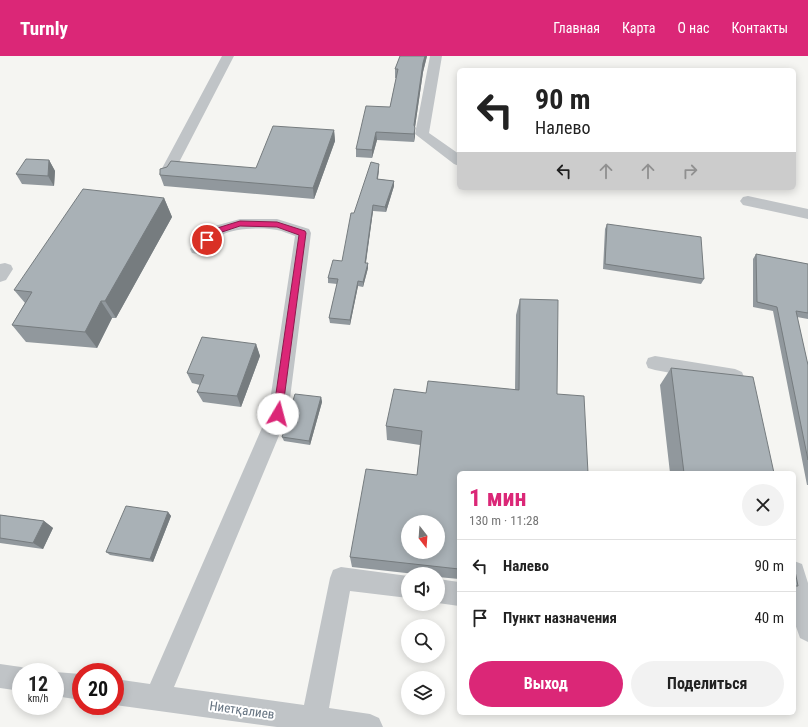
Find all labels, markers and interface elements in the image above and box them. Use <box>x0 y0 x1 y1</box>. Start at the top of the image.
text: Turnly <box>20 17 68 40</box>
text: Главная <box>553 20 600 36</box>
text: Карта <box>622 20 655 36</box>
text: О нас <box>677 20 709 36</box>
text: Контакты <box>731 20 788 36</box>
text: 90 m <box>535 83 591 116</box>
icon: left <box>469 84 521 136</box>
text: Налево <box>535 117 591 138</box>
icon: left <box>553 160 575 182</box>
icon: ahead <box>595 160 617 182</box>
icon: ahead <box>637 160 659 182</box>
icon: right <box>679 160 701 182</box>
pin <box>190 223 224 257</box>
icon: arrive <box>196 229 218 251</box>
position arrow <box>257 393 299 435</box>
text: 1 мин <box>469 484 527 512</box>
button: close <box>742 484 784 526</box>
text: 130 m · 11:28 <box>469 513 539 528</box>
north arrow <box>401 515 445 559</box>
map controls <box>401 515 445 715</box>
icon: left <box>469 555 491 577</box>
text: Налево <box>503 557 549 575</box>
text: 90 m <box>754 557 784 575</box>
button: sound <box>401 567 445 611</box>
icon: arrive <box>469 607 491 629</box>
text: Пункт назначения <box>503 609 617 627</box>
text: 40 m <box>754 609 784 627</box>
button: search <box>401 619 445 663</box>
button: Выход <box>469 661 623 707</box>
button: Поделиться <box>631 661 784 707</box>
speed limit sign: 20 <box>72 663 124 715</box>
button: layers <box>401 671 445 715</box>
text: 12 <box>28 672 48 696</box>
text: km/h <box>28 693 48 704</box>
street label: Ниетқалиев <box>209 698 275 722</box>

